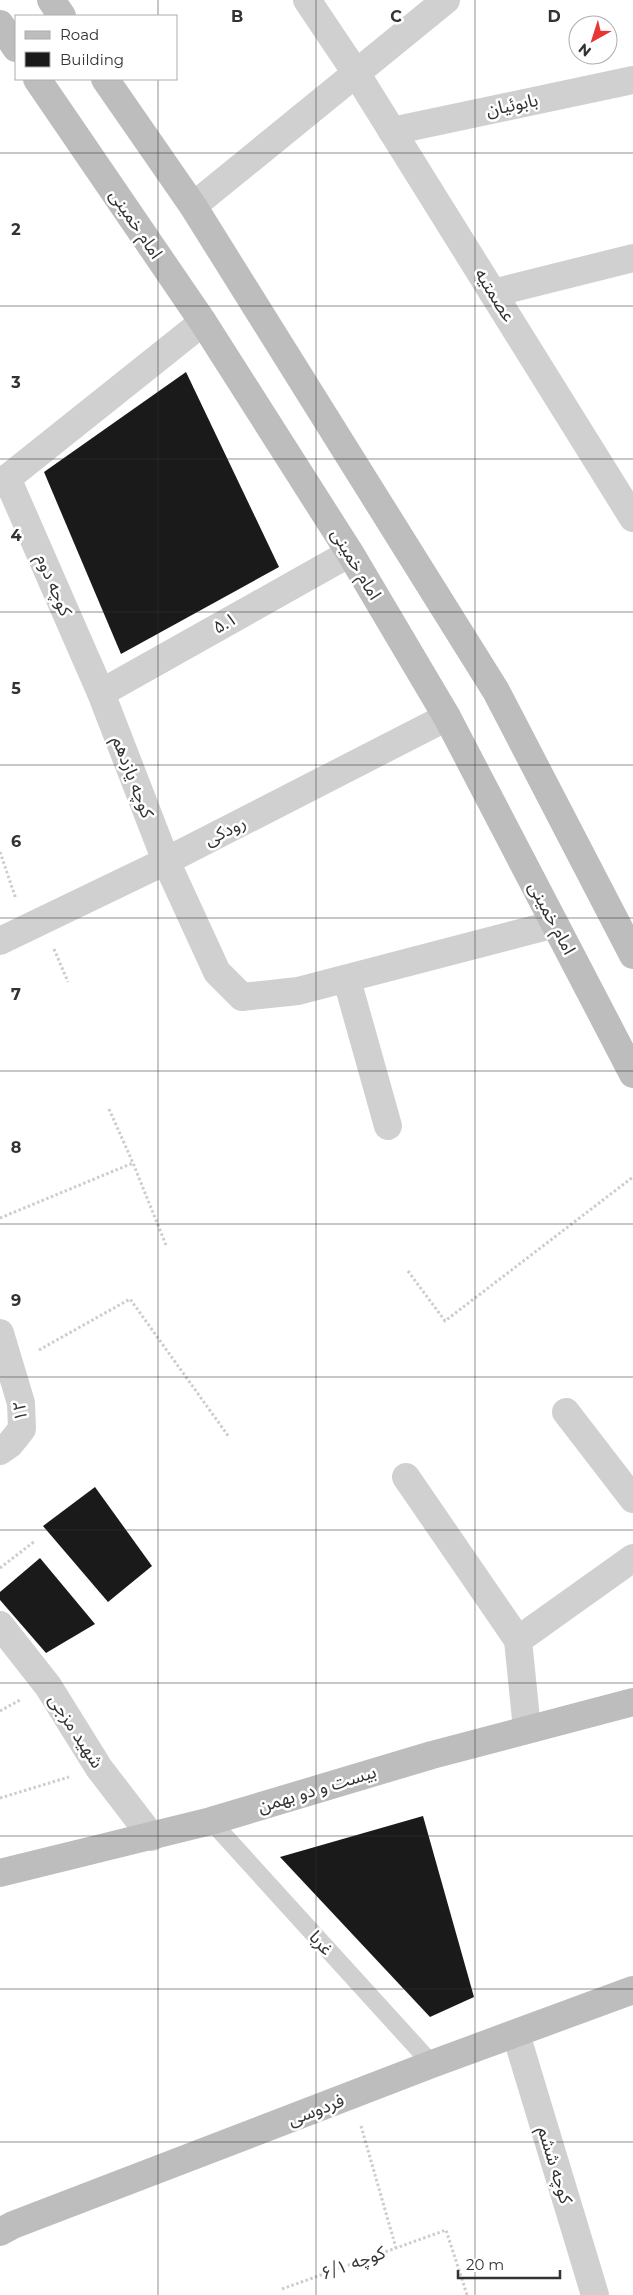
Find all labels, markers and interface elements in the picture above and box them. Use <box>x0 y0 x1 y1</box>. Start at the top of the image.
text: B <box>231 7 243 26</box>
text: C <box>390 7 402 26</box>
text: D <box>547 7 561 26</box>
legend <box>15 15 178 80</box>
north arrow <box>568 15 618 65</box>
text: Road <box>60 25 99 44</box>
text: N <box>575 40 595 61</box>
text: Building <box>60 50 124 69</box>
street label: بابوئیان <box>484 89 540 121</box>
street label: امام خمینی <box>102 185 167 265</box>
text: 2 <box>11 220 21 239</box>
street label: عصمتیه <box>470 264 520 326</box>
text: 3 <box>10 373 21 392</box>
street label: امام خمینی <box>324 524 386 605</box>
text: 4 <box>10 526 22 545</box>
street label: کوچه دوم <box>28 551 77 621</box>
street label: ۵.۱ <box>209 607 241 639</box>
text: 5 <box>11 679 21 698</box>
street label: کوچه یازدهم <box>106 733 159 822</box>
street label: رودکی <box>200 811 250 851</box>
text: 6 <box>11 832 21 851</box>
street label: امام خمینی <box>521 878 580 960</box>
text: 7 <box>11 985 21 1004</box>
text: 8 <box>11 1138 21 1157</box>
text: 9 <box>11 1291 21 1310</box>
street label: ۱۲ <box>8 1399 32 1423</box>
street label: شهید مزجی <box>44 1690 108 1772</box>
street label: بیست و دو بهمن <box>255 1761 379 1817</box>
street label: غربا <box>304 1926 338 1960</box>
street label: فردوسی <box>285 2089 347 2131</box>
street label: کوچه ششم <box>531 2124 577 2207</box>
street label: کوچه ۶/۱ <box>318 2241 389 2285</box>
scale bar <box>458 2248 560 2280</box>
text: 20 m <box>466 2255 504 2274</box>

